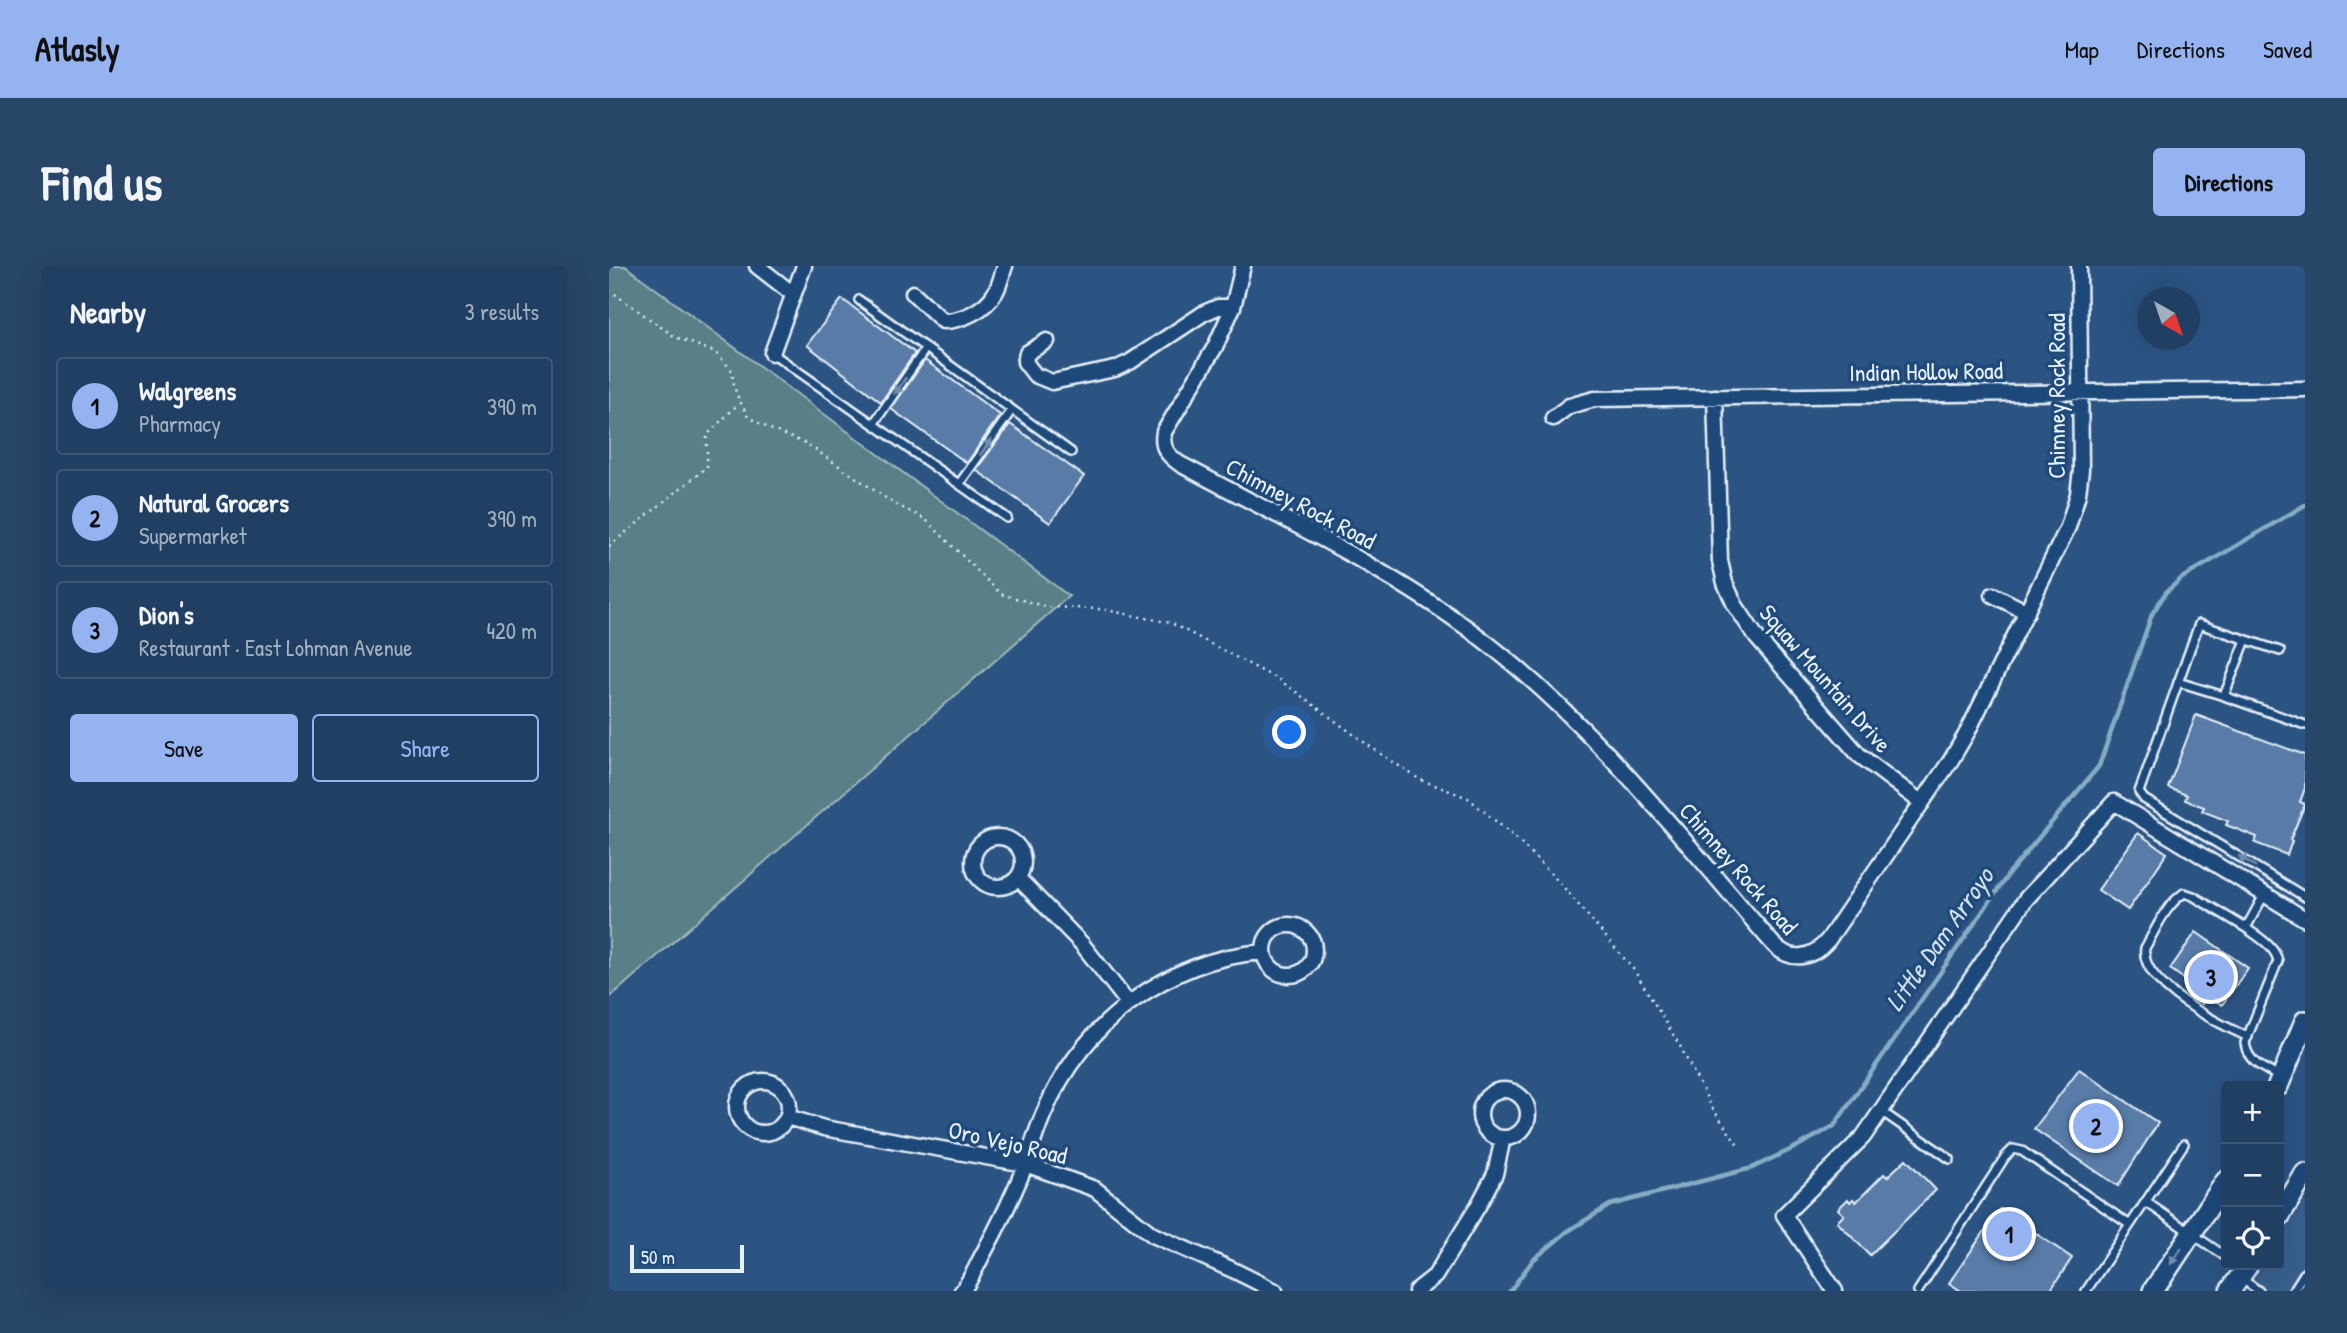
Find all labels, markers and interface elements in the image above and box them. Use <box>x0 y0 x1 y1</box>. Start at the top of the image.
text: Atlasly <box>35 27 120 71</box>
text: Map <box>2065 33 2099 65</box>
text: Directions <box>2137 33 2225 65</box>
text: Saved <box>2263 33 2312 65</box>
button: Directions <box>2153 148 2305 216</box>
text: Find us <box>42 149 162 215</box>
north arrow <box>2137 287 2200 350</box>
text: Nearby <box>70 292 146 332</box>
text: 3 results <box>464 296 539 327</box>
street label: Chimney Rock Road <box>2040 313 2072 479</box>
street label: Indian Hollow Road <box>1849 354 2003 388</box>
text: Walgreens <box>139 373 236 408</box>
one-way arrow <box>893 377 907 395</box>
text: 1 <box>91 391 99 422</box>
text: 390 m <box>487 391 537 422</box>
text: Pharmacy <box>139 408 221 439</box>
one-way arrow <box>979 438 993 456</box>
street label: Chimney Rock Road <box>1220 450 1382 556</box>
text: Natural Grocers <box>139 485 289 520</box>
text: 2 <box>90 503 100 534</box>
text: 390 m <box>487 503 537 534</box>
text: Supermarket <box>139 520 247 551</box>
text: Dion's <box>139 597 194 632</box>
street label: Squaw Mountain Drive <box>1753 597 1900 759</box>
text: 3 <box>90 615 100 646</box>
text: 420 m <box>486 615 537 646</box>
text: Restaurant · East Lohman Avenue <box>139 632 412 663</box>
button: Save <box>70 714 298 782</box>
button: Share <box>312 714 539 782</box>
your location <box>1272 715 1306 749</box>
street label: Chimney Rock Road <box>1673 795 1805 941</box>
one-way arrow <box>2237 854 2257 867</box>
water label: Little Dam Arroyo <box>1877 858 2004 1018</box>
pin: 3 <box>2188 951 2234 1003</box>
map controls <box>2221 1081 2284 1270</box>
button: + <box>2221 1081 2284 1144</box>
pin: 2 <box>2073 1100 2119 1152</box>
street label: Oro Vejo Road <box>945 1113 1071 1171</box>
button: − <box>2221 1144 2284 1207</box>
button: locate <box>2221 1207 2284 1270</box>
pin: 1 <box>1986 1208 2032 1260</box>
scale bar <box>630 1242 744 1274</box>
text: 50 m <box>641 1244 675 1270</box>
one-way arrow <box>2170 1247 2183 1266</box>

